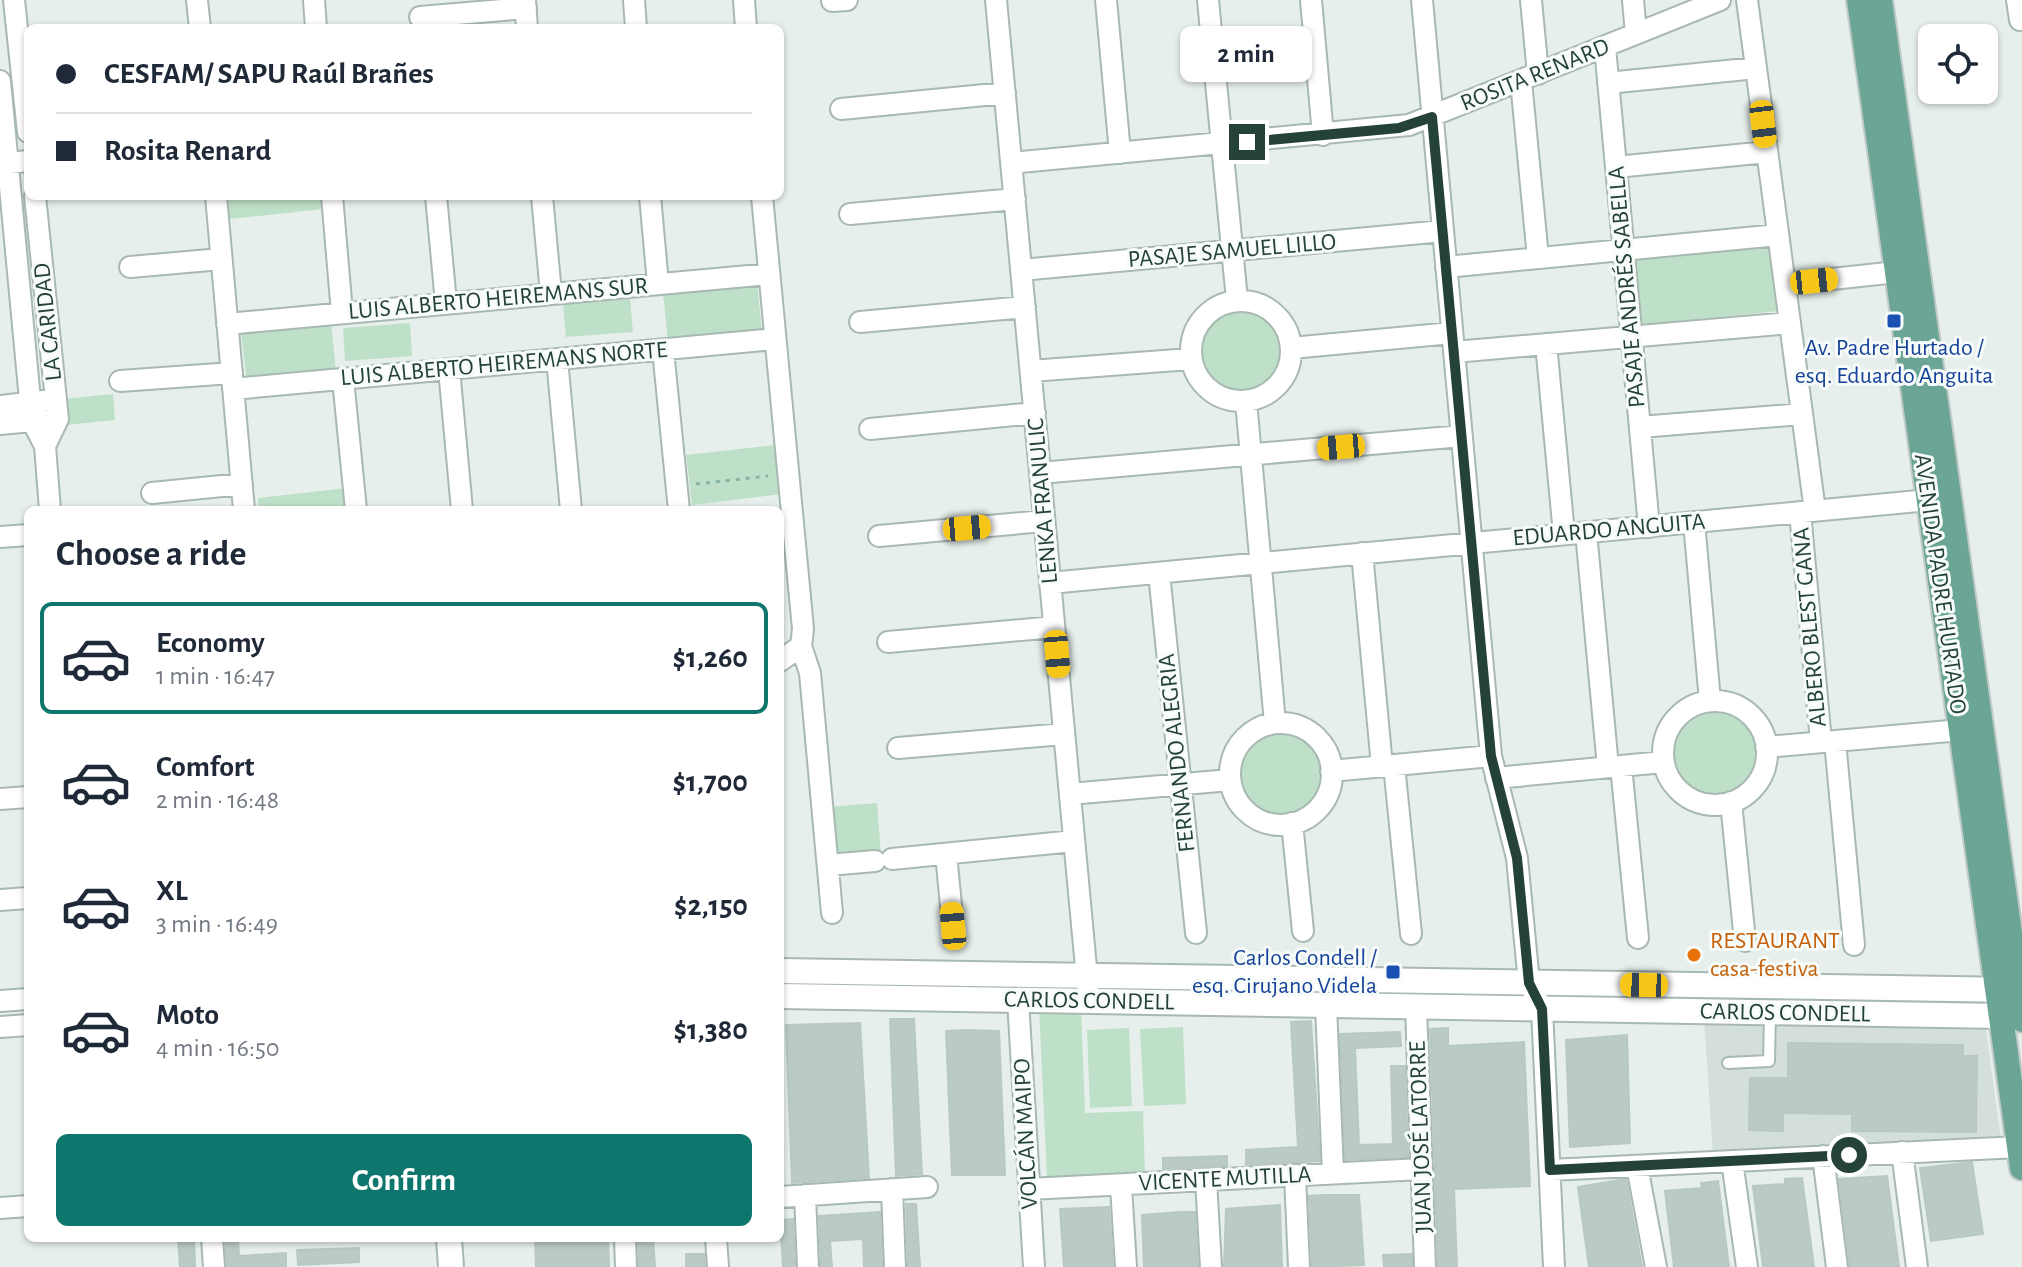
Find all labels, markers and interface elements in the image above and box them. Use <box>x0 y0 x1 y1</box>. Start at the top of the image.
map controls <box>1918 24 1998 104</box>
button: locate <box>1918 24 1998 104</box>
callout: 2 min <box>1181 26 1313 82</box>
street label: ROSITA RENARD <box>1457 34 1613 116</box>
text: 2 min <box>1217 41 1275 67</box>
text: CESFAM/ SAPU Raúl Brañes <box>104 59 434 89</box>
car <box>1748 99 1778 149</box>
route end <box>1229 124 1265 160</box>
text: Rosita Renard <box>104 136 271 166</box>
street label: PASAJE ANDRÉS SABELLA <box>1602 165 1650 409</box>
street label: PASAJE SAMUEL LILLO <box>1127 230 1337 272</box>
street label: LA CARIDAD <box>30 262 66 382</box>
car <box>1789 267 1839 295</box>
street label: LUIS ALBERTO HEIREMANS SUR <box>347 274 649 324</box>
marker: Av. Padre Hurtado / esq. Eduardo Anguita <box>1885 312 1903 330</box>
place label: Av. Padre Hurtado / esq. Eduardo Anguita <box>1795 336 1993 388</box>
street label: LUIS ALBERTO HEIREMANS NORTE <box>339 338 669 390</box>
street label: LENKA FRANULIC <box>1024 417 1062 585</box>
car <box>1316 433 1366 461</box>
street label: AVENIDA PADRE HURTADO <box>1910 452 1970 716</box>
street label: EDUARDO ANGUITA <box>1512 510 1706 550</box>
car <box>942 514 992 542</box>
street label: ALBERO BLEST GANA <box>1789 526 1831 728</box>
text: Choose a ride <box>56 536 246 572</box>
icon: car <box>60 622 132 694</box>
text: Economy <box>156 628 265 658</box>
car <box>1043 629 1071 679</box>
text: $1,260 <box>673 643 748 673</box>
street label: FERNANDO ALEGRIA <box>1155 652 1199 854</box>
text: 1 min · 16:47 <box>156 663 275 689</box>
icon: car <box>60 746 132 818</box>
text: Comfort <box>156 752 255 782</box>
text: $1,700 <box>673 767 748 797</box>
text: 2 min · 16:48 <box>156 787 279 813</box>
icon: car <box>60 870 132 942</box>
text: XL <box>156 876 188 906</box>
text: $2,150 <box>674 891 748 921</box>
car <box>939 901 967 951</box>
text: 3 min · 16:49 <box>156 911 278 937</box>
place label: RESTAURANT casa-festiva <box>1710 929 1840 981</box>
place label: Carlos Condell / esq. Cirujano Videla <box>1192 946 1377 998</box>
marker: RESTAURANT casa-festiva <box>1685 946 1703 964</box>
marker: Carlos Condell / esq. Cirujano Videla <box>1384 963 1402 981</box>
car <box>1620 973 1668 997</box>
street label: CARLOS CONDELL <box>1004 988 1174 1014</box>
icon: car <box>60 994 132 1066</box>
text: Moto <box>156 1000 219 1030</box>
street label: CARLOS CONDELL <box>1700 1000 1870 1026</box>
text: $1,380 <box>673 1015 748 1045</box>
text: 4 min · 16:50 <box>156 1035 280 1061</box>
street label: JUAN JOSÉ LATORRE <box>1404 1040 1436 1234</box>
street label: VOLCÁN MAIPO <box>1008 1058 1042 1210</box>
button: Confirm <box>56 1134 752 1226</box>
route start <box>1831 1137 1867 1173</box>
street label: VICENTE MUTILLA <box>1138 1162 1312 1196</box>

